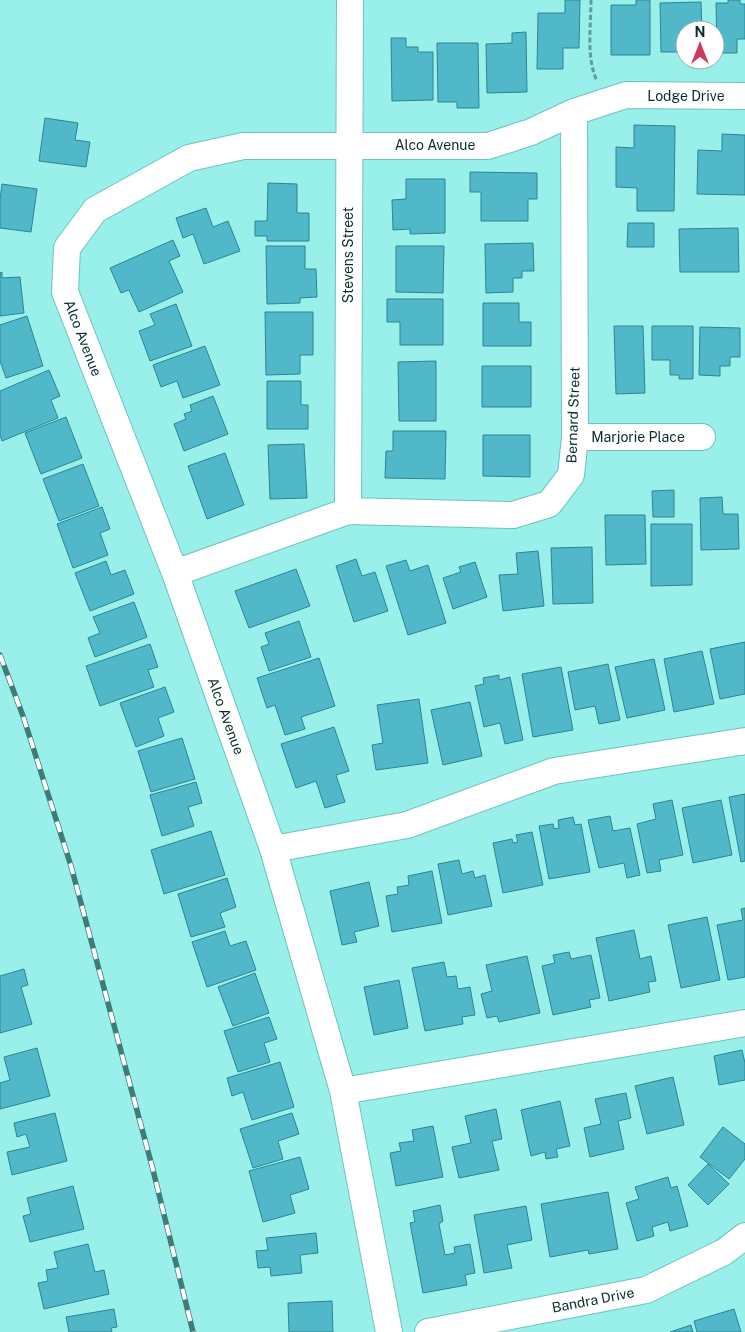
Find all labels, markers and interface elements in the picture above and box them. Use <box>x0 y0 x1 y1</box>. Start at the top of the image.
north arrow <box>675 20 725 70</box>
text: N <box>695 24 705 40</box>
street label: Lodge Drive <box>647 88 725 104</box>
street label: Alco Avenue <box>395 137 475 153</box>
street label: Stevens Street <box>340 207 356 303</box>
street label: Alco Avenue <box>61 297 105 379</box>
street label: Bernard Street <box>563 366 583 464</box>
street label: Marjorie Place <box>591 429 685 445</box>
street label: Alco Avenue <box>205 675 247 757</box>
street label: Bandra Drive <box>550 1284 636 1316</box>

